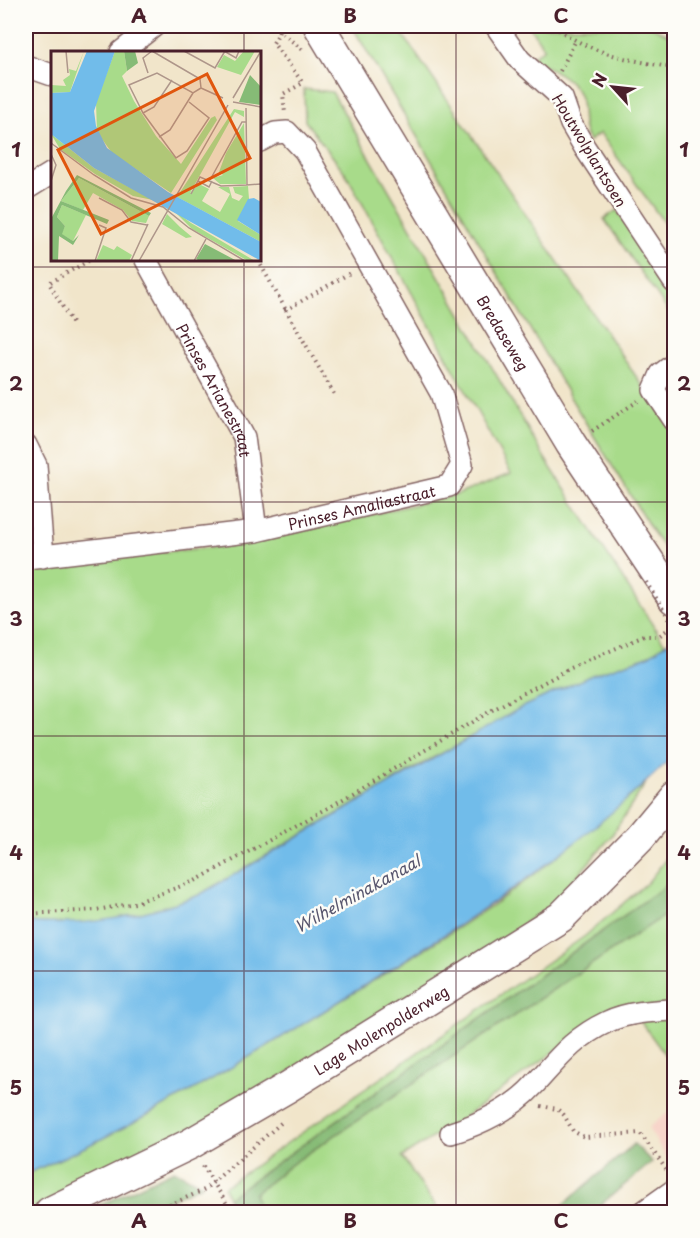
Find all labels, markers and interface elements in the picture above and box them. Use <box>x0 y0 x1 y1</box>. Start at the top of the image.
text: A <box>131 0 147 30</box>
text: B <box>343 0 357 30</box>
text: C <box>553 0 569 30</box>
inset map <box>51 51 261 261</box>
north arrow <box>583 57 643 117</box>
text: N <box>585 69 612 91</box>
street label: Houtwolplantsoen <box>547 89 633 211</box>
text: 1 <box>11 134 21 164</box>
text: 1 <box>679 134 689 164</box>
street label: Bredaseweg <box>472 290 536 375</box>
street label: Prinses Arianestraat <box>172 319 258 458</box>
text: 2 <box>9 368 23 398</box>
text: 2 <box>677 368 691 398</box>
street label: Prinses Amaliastraat <box>286 478 438 535</box>
text: 3 <box>9 603 23 633</box>
text: 3 <box>677 603 691 633</box>
text: 4 <box>9 837 23 867</box>
text: 4 <box>677 837 691 867</box>
water label: Wilhelminakanaal <box>290 847 426 938</box>
street label: Lage Molenpolderweg <box>309 979 452 1080</box>
text: 5 <box>10 1072 22 1102</box>
text: 5 <box>678 1072 690 1102</box>
text: A <box>131 1205 147 1235</box>
text: B <box>343 1205 357 1235</box>
text: C <box>553 1205 569 1235</box>

